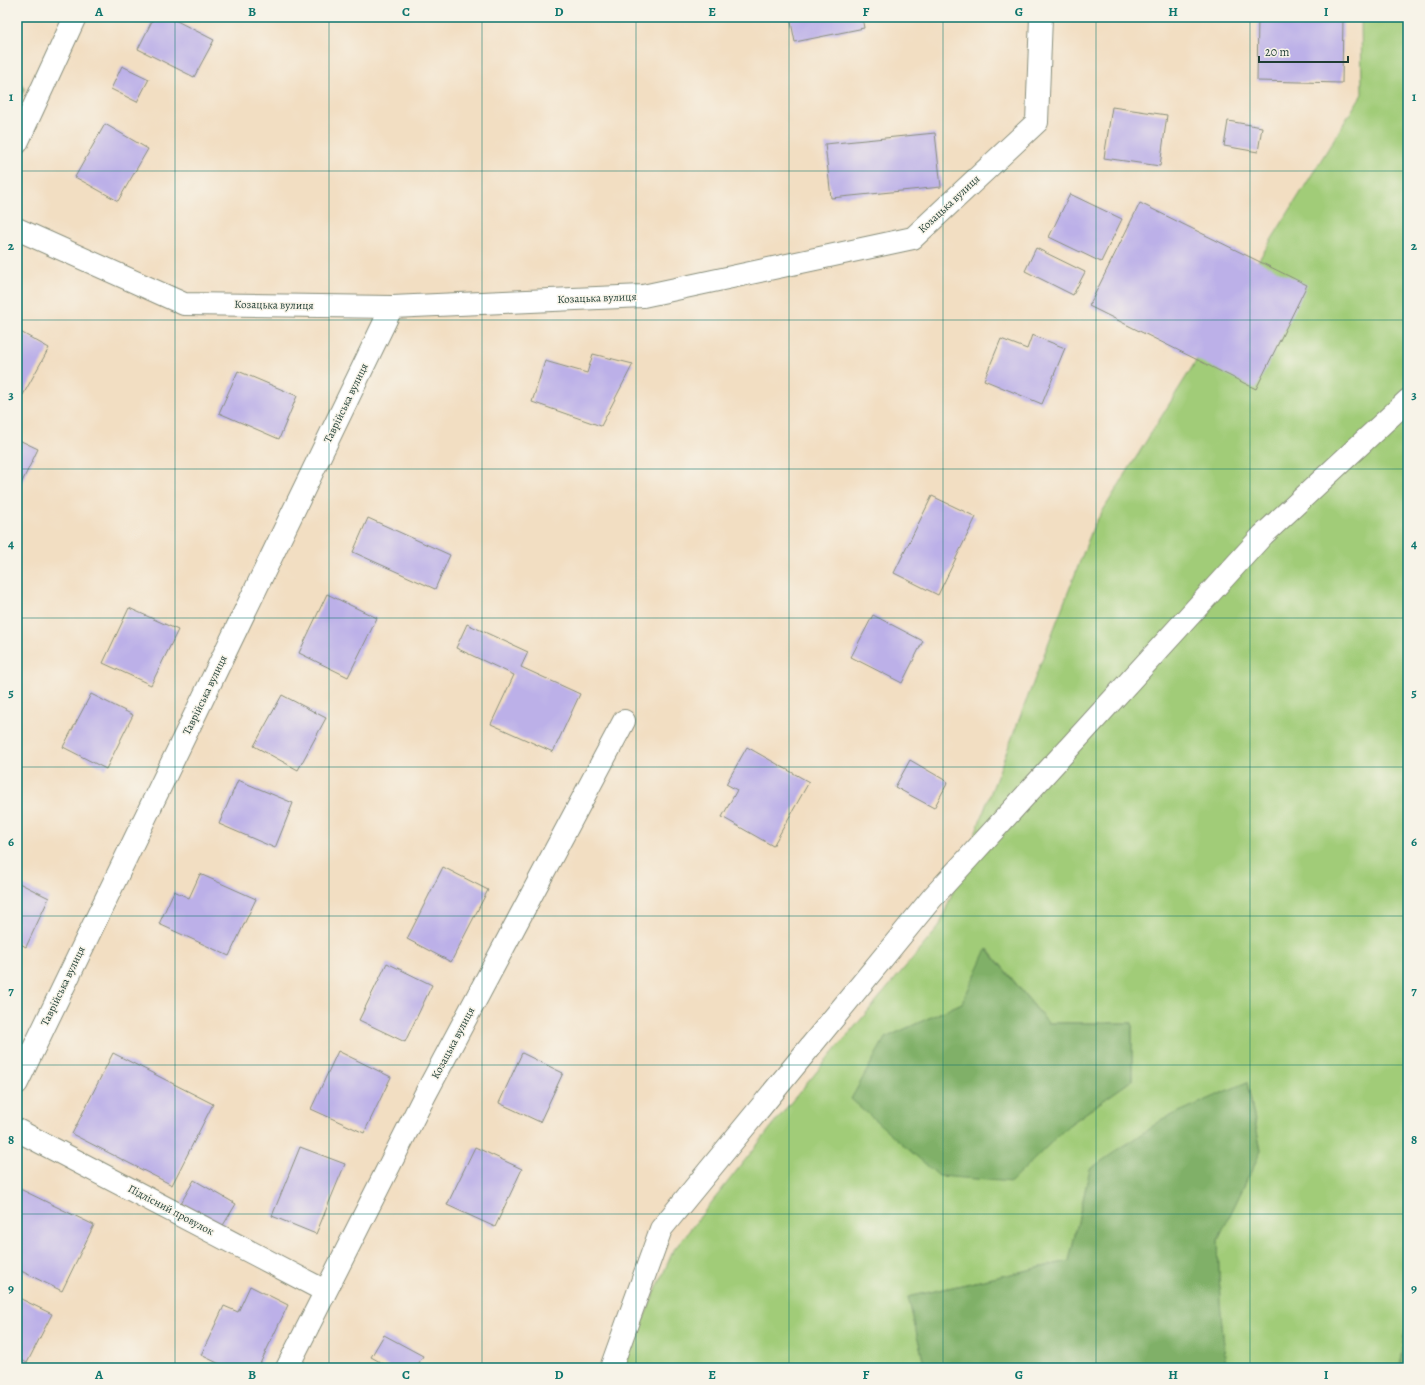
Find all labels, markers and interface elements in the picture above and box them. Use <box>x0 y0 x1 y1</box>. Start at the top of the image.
text: A <box>94 3 104 20</box>
text: B <box>248 3 256 20</box>
text: C <box>402 3 410 20</box>
text: D <box>554 3 564 20</box>
text: E <box>708 3 716 20</box>
text: F <box>863 3 870 20</box>
text: G <box>1015 3 1023 20</box>
text: H <box>1168 3 1178 20</box>
text: I <box>1324 3 1329 20</box>
scale bar <box>1259 38 1348 64</box>
text: 20 m <box>1265 44 1289 60</box>
text: 1 <box>9 88 14 105</box>
text: 1 <box>1412 88 1417 105</box>
street label: Козацька вулиця <box>915 171 983 237</box>
text: 2 <box>8 237 15 254</box>
text: 2 <box>1411 237 1418 254</box>
street label: Козацька вулиця <box>557 289 637 307</box>
street label: Козацька вулиця <box>234 297 314 313</box>
street label: Таврійська вулиця <box>320 361 372 445</box>
text: 3 <box>8 386 14 403</box>
text: 3 <box>1411 386 1417 403</box>
text: 4 <box>8 535 14 552</box>
text: 4 <box>1411 535 1417 552</box>
street label: Таврійська вулиця <box>179 653 231 737</box>
text: 5 <box>8 684 14 701</box>
text: 5 <box>1411 684 1417 701</box>
text: 6 <box>8 833 14 850</box>
text: 6 <box>1411 833 1417 850</box>
street label: Таврійська вулиця <box>37 944 89 1028</box>
text: 7 <box>8 982 14 999</box>
text: 7 <box>1411 982 1417 999</box>
street label: Козацька вулиця <box>428 1004 478 1082</box>
text: 8 <box>8 1131 14 1148</box>
text: 8 <box>1411 1131 1417 1148</box>
street label: Підлісний провулок <box>125 1181 217 1239</box>
text: 9 <box>8 1280 14 1297</box>
text: 9 <box>1411 1280 1417 1297</box>
text: A <box>94 1366 104 1383</box>
text: B <box>248 1366 256 1383</box>
text: C <box>402 1366 410 1383</box>
text: D <box>554 1366 564 1383</box>
text: E <box>708 1366 716 1383</box>
text: F <box>863 1366 870 1383</box>
text: G <box>1015 1366 1023 1383</box>
text: H <box>1168 1366 1178 1383</box>
text: I <box>1324 1366 1329 1383</box>

